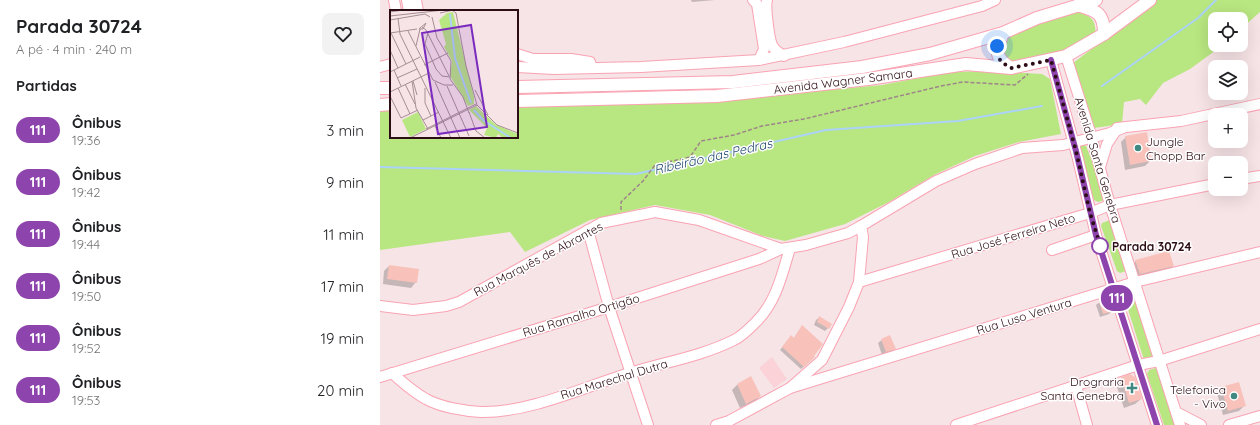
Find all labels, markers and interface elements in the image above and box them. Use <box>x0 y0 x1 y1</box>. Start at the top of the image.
inset map <box>390 10 518 138</box>
map controls <box>1208 12 1248 196</box>
button: locate <box>1208 12 1248 52</box>
button: heart <box>322 13 364 55</box>
text: Parada 30724 <box>16 14 142 38</box>
your location <box>987 36 1007 56</box>
text: A pé · 4 min · 240 m <box>16 41 132 57</box>
button: layers <box>1208 60 1248 100</box>
street label: Avenida Wagner Samara <box>773 65 913 97</box>
text: Partidas <box>16 76 77 95</box>
street label: Avenida Santa Genebra <box>1072 95 1124 225</box>
button: + <box>1208 108 1248 148</box>
text: Ônibus <box>72 113 121 132</box>
text: 111 <box>30 121 46 139</box>
text: 3 min <box>326 121 364 140</box>
text: 19:36 <box>72 132 100 148</box>
water label: Ribeirão das Pedras <box>652 134 774 177</box>
place label: Jungle Chopp Bar <box>1146 134 1206 163</box>
marker: Jungle Chopp Bar <box>1133 143 1143 153</box>
button: − <box>1208 156 1248 196</box>
text: Ônibus <box>72 165 121 184</box>
text: 111 <box>30 173 46 191</box>
text: 9 min <box>326 173 364 192</box>
text: 19:42 <box>72 184 101 200</box>
street label: Rua José Ferreira Neto <box>949 210 1077 262</box>
text: Ônibus <box>72 217 121 236</box>
street label: Rua Marquês de Abrantes <box>471 218 605 299</box>
text: 111 <box>30 225 46 243</box>
text: 11 min <box>323 225 364 244</box>
text: 19:44 <box>72 236 100 252</box>
marker: Parada 30724 <box>1091 237 1109 255</box>
place label: Parada 30724 <box>1112 239 1192 254</box>
text: Ônibus <box>72 269 121 288</box>
text: 111 <box>30 277 46 295</box>
text: 17 min <box>321 277 364 296</box>
line badge: 111 <box>1094 285 1140 311</box>
text: 19:50 <box>72 288 101 304</box>
text: 111 <box>1109 289 1125 307</box>
street label: Rua Ramalho Ortigão <box>521 290 641 340</box>
street label: Rua Luso Ventura <box>975 294 1073 338</box>
text: Ônibus <box>72 321 121 340</box>
text: 111 <box>30 329 46 347</box>
text: 19 min <box>320 329 364 348</box>
text: 19:52 <box>72 340 101 356</box>
street label: Rua Marechal Dutra <box>559 356 669 402</box>
text: Ônibus <box>72 373 121 392</box>
place label: Drograria Santa Genebra <box>1041 374 1124 403</box>
text: 111 <box>30 381 46 399</box>
text: 20 min <box>317 381 364 400</box>
place label: Telefonica - Vivo <box>1170 382 1226 411</box>
marker: Drograria Santa Genebra <box>1127 383 1137 393</box>
marker: Telefonica - Vivo <box>1229 391 1239 401</box>
text: 19:53 <box>72 392 100 408</box>

